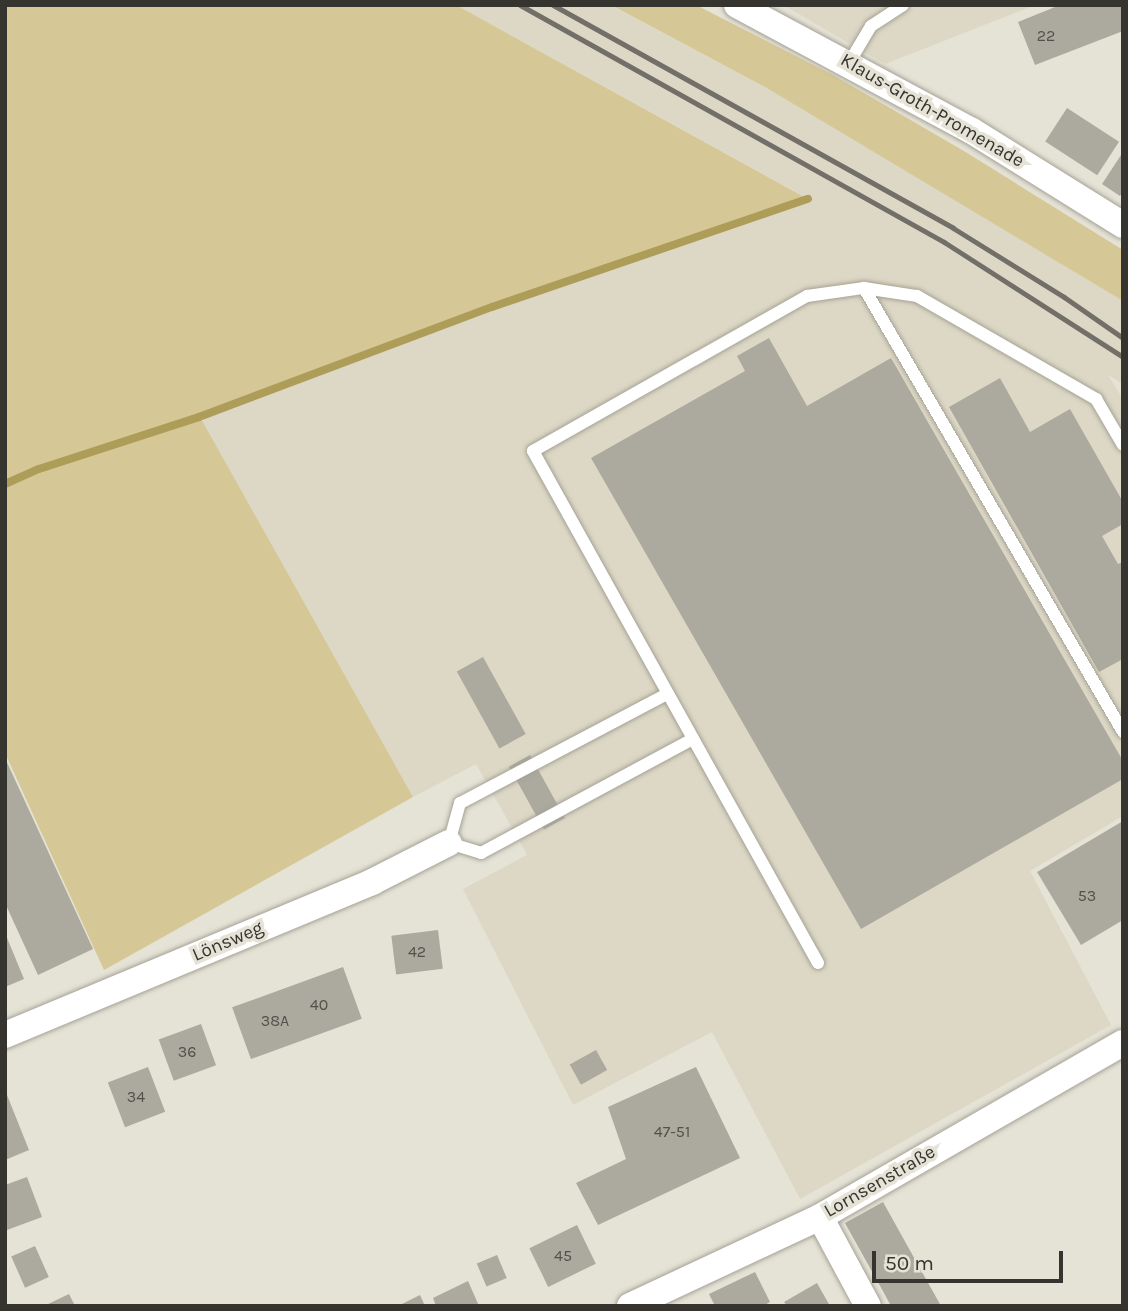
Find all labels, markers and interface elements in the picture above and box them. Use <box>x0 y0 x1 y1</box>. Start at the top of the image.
house number: 22 <box>1037 26 1055 46</box>
street label: Klaus-Groth-Promenade <box>836 49 1028 173</box>
house number: 53 <box>1078 886 1096 906</box>
street label: Lönsweg <box>189 917 267 967</box>
house number: 42 <box>408 942 426 962</box>
house number: 40 <box>310 995 328 1015</box>
house number: 38A <box>261 1011 289 1031</box>
house number: 36 <box>178 1042 196 1062</box>
house number: 34 <box>127 1087 145 1107</box>
house number: 47-51 <box>654 1122 690 1142</box>
street label: Lornsenstraße <box>820 1141 940 1223</box>
scale bar <box>876 1238 1067 1282</box>
house number: 45 <box>554 1246 572 1266</box>
text: 50 m <box>885 1251 934 1275</box>

